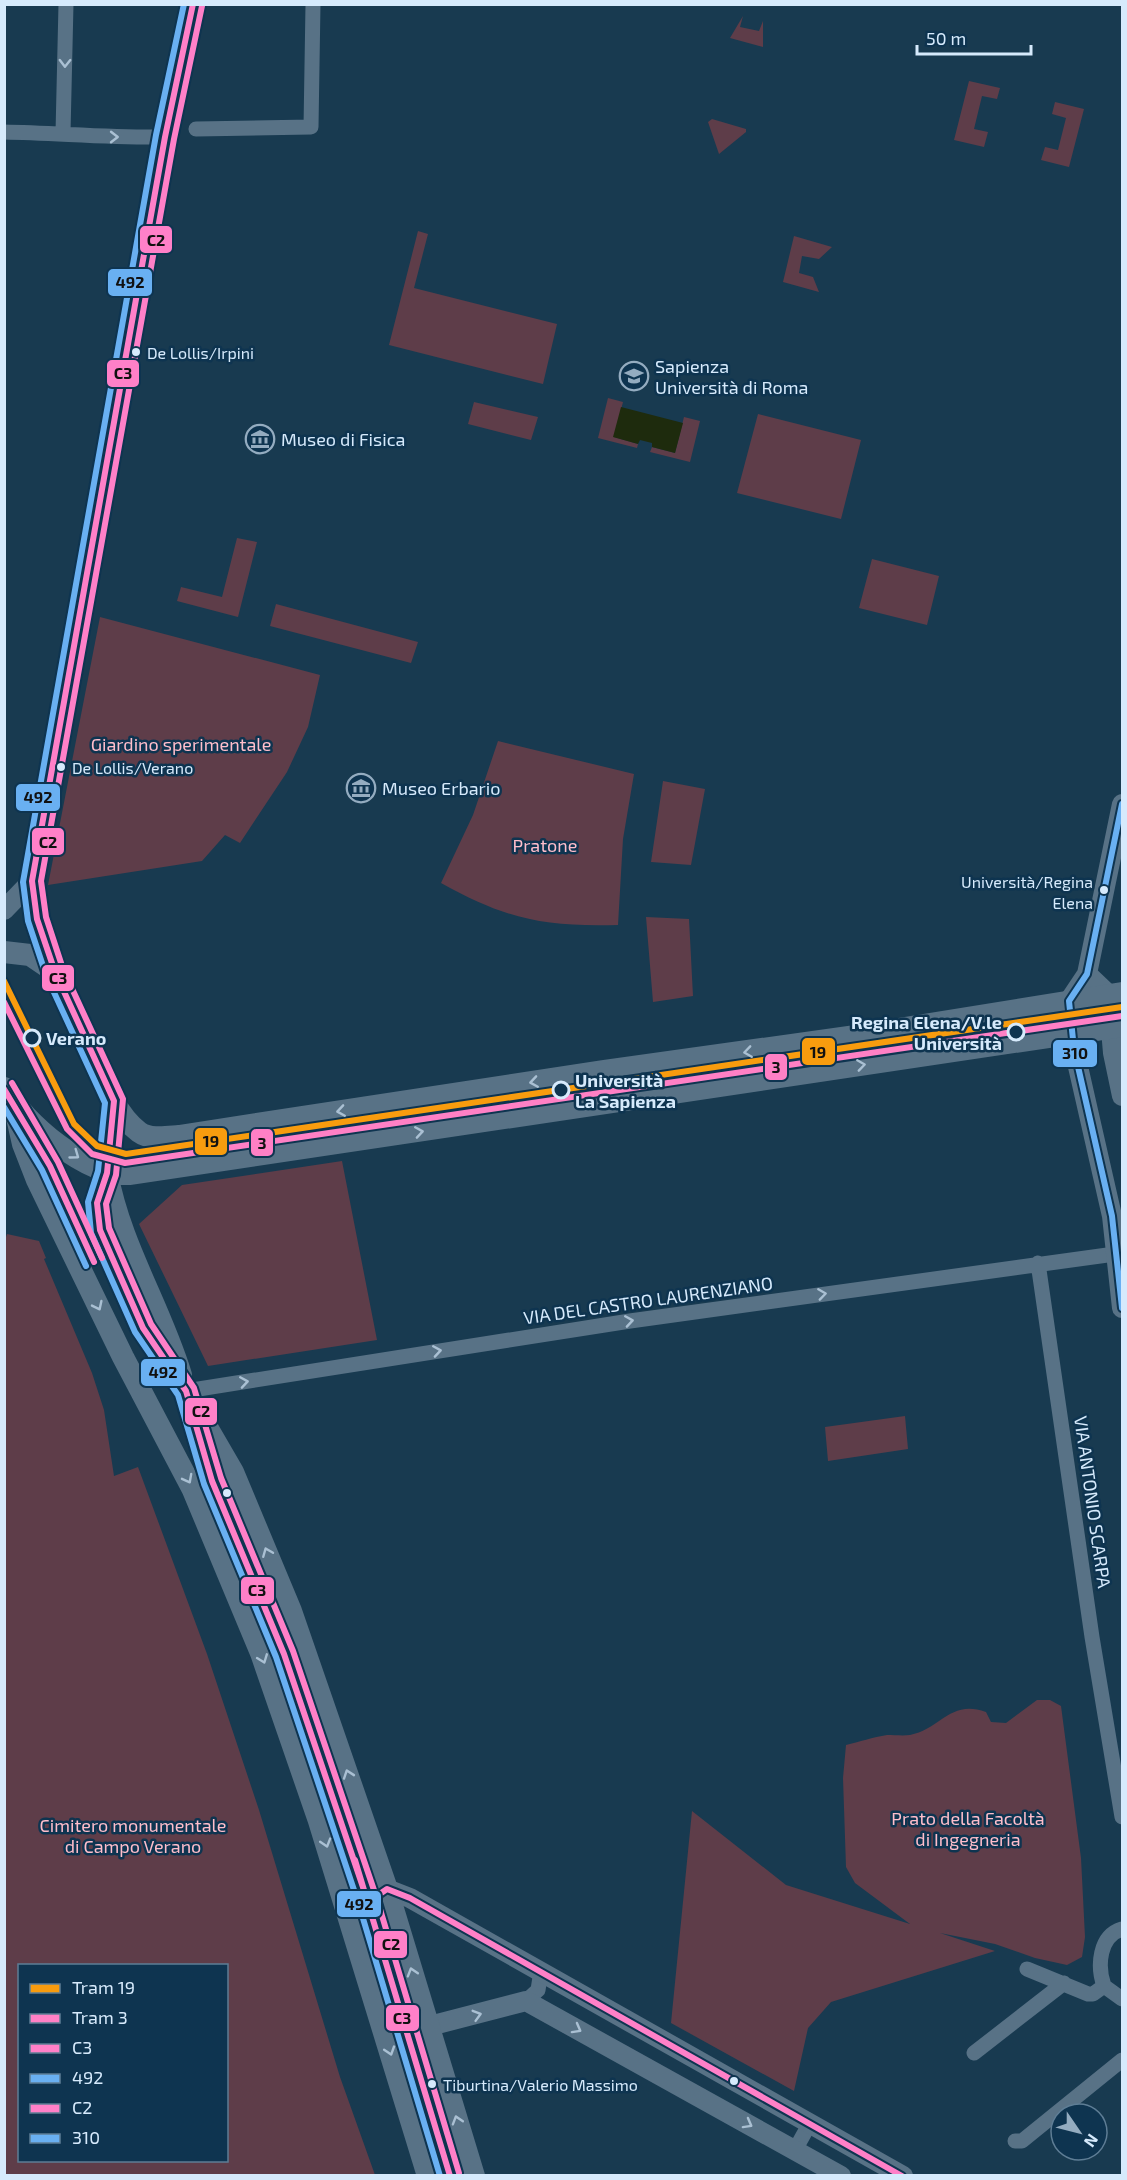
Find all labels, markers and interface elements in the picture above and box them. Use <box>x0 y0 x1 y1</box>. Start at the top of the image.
scale bar <box>917 18 1031 56</box>
text: 50 m <box>926 27 966 49</box>
one-way arrow <box>59 58 71 67</box>
one-way arrow <box>110 131 119 143</box>
line badge: C2 <box>139 225 173 254</box>
text: C2 <box>147 230 165 249</box>
line badge: 492 <box>107 268 153 297</box>
text: 492 <box>116 272 144 291</box>
place label: De Lollis/Irpini <box>147 343 254 362</box>
marker: De Lollis/Irpini <box>130 346 142 358</box>
place label: Sapienza Università di Roma <box>655 355 808 398</box>
line badge: C3 <box>106 359 140 388</box>
school or university icon: Sapienza Università di Roma <box>618 360 650 392</box>
text: C3 <box>114 363 132 382</box>
museum icon: Museo di Fisica <box>244 423 276 455</box>
place label: Museo di Fisica <box>281 428 405 450</box>
park label: Giardino sperimentale <box>91 733 271 755</box>
place label: De Lollis/Verano <box>72 758 193 777</box>
marker: De Lollis/Verano <box>55 761 67 773</box>
museum icon: Museo Erbario <box>345 772 377 804</box>
place label: Museo Erbario <box>382 777 500 799</box>
line badge: 492 <box>15 783 61 812</box>
text: 492 <box>24 787 52 806</box>
line badge: C2 <box>31 827 65 856</box>
text: C2 <box>39 832 57 851</box>
park label: Pratone <box>513 834 577 856</box>
place label: Università/Regina Elena <box>961 872 1093 912</box>
marker: Università/Regina Elena <box>1098 884 1110 896</box>
line badge: C3 <box>41 964 75 992</box>
text: C3 <box>49 968 67 987</box>
place label: Regina Elena/V.le Università <box>851 1011 1002 1054</box>
marker: Regina Elena/V.le Università <box>1007 1023 1025 1041</box>
place label: Verano <box>46 1027 106 1049</box>
marker: Verano <box>23 1029 41 1047</box>
line badge: 19 <box>801 1037 836 1066</box>
line badge: 310 <box>1052 1039 1098 1068</box>
text: 19 <box>810 1042 826 1061</box>
text: 310 <box>1062 1043 1088 1062</box>
one-way arrow <box>743 1046 752 1058</box>
line badge: 3 <box>764 1053 788 1081</box>
text: 3 <box>771 1057 781 1076</box>
one-way arrow <box>856 1060 865 1072</box>
place label: Università La Sapienza <box>575 1069 676 1112</box>
one-way arrow <box>529 1076 539 1088</box>
marker: Università La Sapienza <box>552 1081 570 1099</box>
one-way arrow <box>337 1105 346 1117</box>
one-way arrow <box>414 1126 423 1138</box>
line badge: 19 <box>194 1127 228 1156</box>
line badge: 3 <box>250 1128 274 1157</box>
text: 19 <box>203 1131 219 1150</box>
text: 3 <box>257 1133 267 1152</box>
one-way arrow <box>68 1148 79 1159</box>
street label: VIA DEL CASTRO LAURENZIANO <box>522 1272 774 1328</box>
one-way arrow <box>818 1288 827 1300</box>
one-way arrow <box>91 1300 103 1311</box>
one-way arrow <box>625 1316 634 1328</box>
one-way arrow <box>431 1345 441 1358</box>
line badge: 492 <box>140 1358 186 1387</box>
text: 492 <box>149 1362 177 1381</box>
one-way arrow <box>239 1376 249 1388</box>
line badge: C2 <box>184 1397 218 1426</box>
text: C2 <box>192 1401 210 1420</box>
street label: VIA ANTONIO SCARPA <box>1070 1415 1116 1590</box>
one-way arrow <box>180 1473 192 1484</box>
unlabelled marker <box>221 1487 233 1499</box>
one-way arrow <box>262 1547 274 1558</box>
line badge: C3 <box>240 1576 275 1605</box>
text: C3 <box>248 1580 266 1599</box>
one-way arrow <box>256 1653 268 1664</box>
one-way arrow <box>343 1769 356 1780</box>
park label: Prato della Facoltà di Ingegneria <box>891 1807 1045 1850</box>
park label: Cimitero monumentale di Campo Verano <box>39 1814 227 1857</box>
one-way arrow <box>319 1837 331 1848</box>
line badge: 492 <box>336 1890 382 1918</box>
text: 492 <box>345 1894 373 1913</box>
line badge: C2 <box>373 1930 408 1959</box>
text: C2 <box>382 1934 400 1953</box>
legend <box>18 1964 228 2162</box>
one-way arrow <box>407 1967 419 1978</box>
text: Tram 19 <box>72 1976 135 1998</box>
line badge: C3 <box>385 2004 420 2032</box>
text: Tram 3 <box>72 2006 128 2028</box>
text: C3 <box>393 2008 411 2027</box>
one-way arrow <box>472 2009 482 2022</box>
one-way arrow <box>571 2022 581 2033</box>
text: C3 <box>72 2036 92 2058</box>
one-way arrow <box>383 2045 395 2056</box>
text: 492 <box>72 2066 103 2088</box>
place label: Tiburtina/Valerio Massimo <box>443 2075 638 2094</box>
unlabelled marker <box>728 2075 740 2087</box>
marker: Tiburtina/Valerio Massimo <box>426 2078 438 2090</box>
text: C2 <box>72 2096 92 2118</box>
north arrow <box>1049 2102 1109 2162</box>
one-way arrow <box>452 2115 464 2126</box>
one-way arrow <box>742 2117 752 2128</box>
text: 310 <box>72 2126 100 2148</box>
text: N <box>1081 2131 1103 2151</box>

